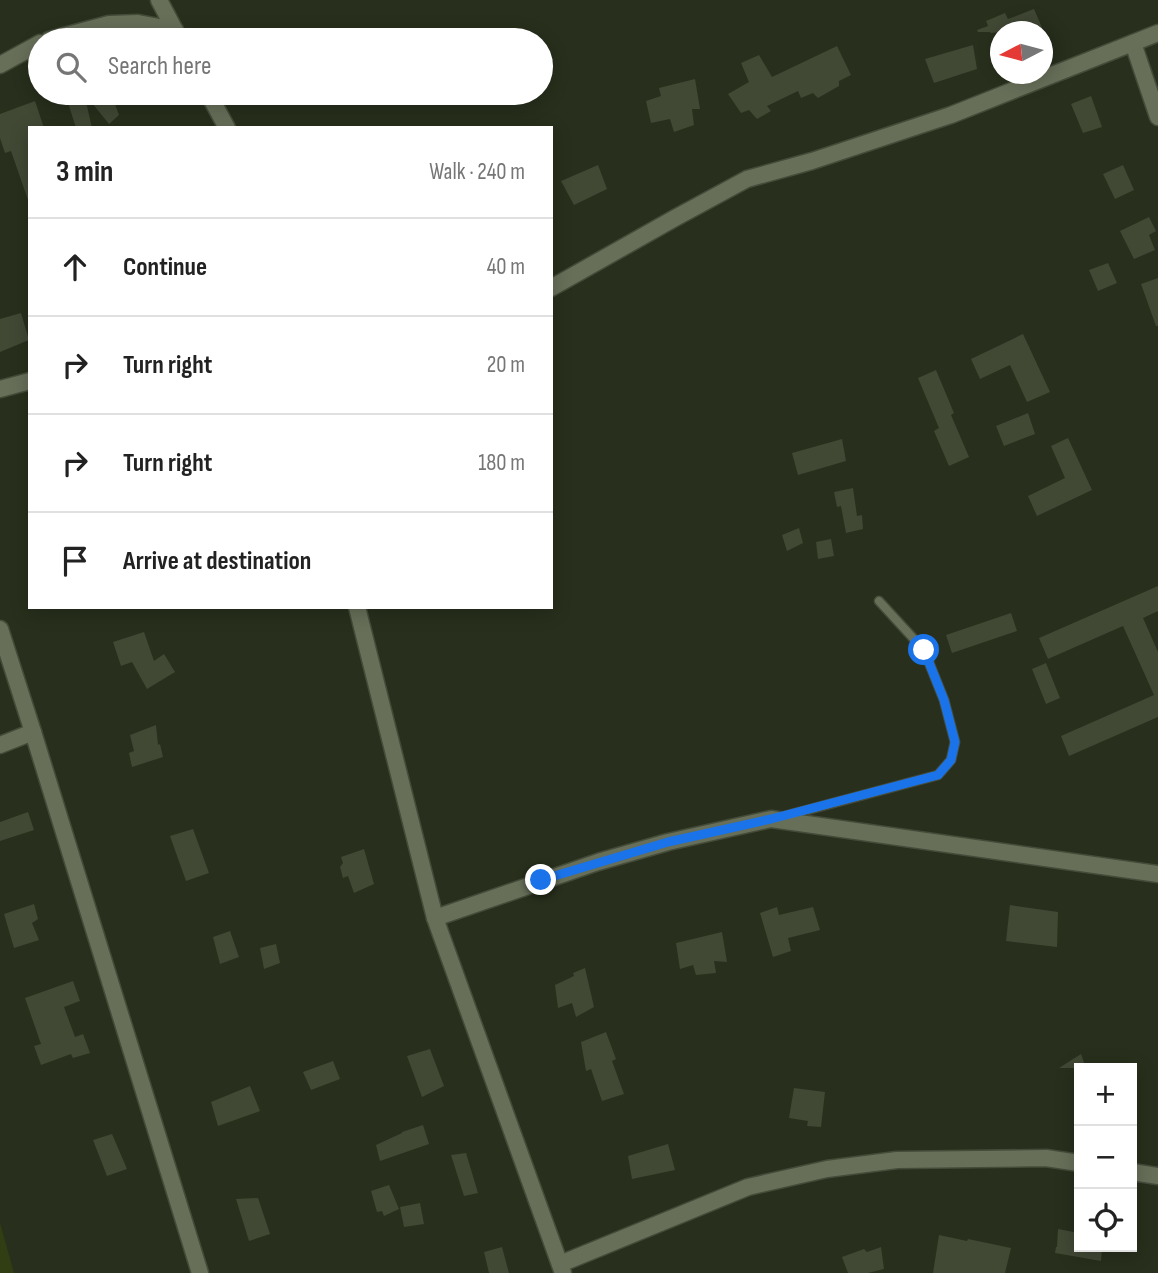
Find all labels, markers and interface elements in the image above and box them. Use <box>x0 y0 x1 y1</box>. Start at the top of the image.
north arrow <box>990 21 1053 84</box>
search box <box>28 28 553 105</box>
icon: search <box>52 48 90 86</box>
text: Search here <box>108 51 211 82</box>
text: 3 min <box>56 154 113 190</box>
text: Walk · 240 m <box>429 158 525 186</box>
icon: ahead <box>56 248 94 286</box>
text: Continue <box>123 252 207 283</box>
text: 40 m <box>487 253 525 281</box>
icon: right <box>56 346 94 384</box>
text: Turn right <box>123 350 212 381</box>
text: 20 m <box>487 351 525 379</box>
icon: right <box>56 444 94 482</box>
text: Turn right <box>123 448 212 479</box>
text: 180 m <box>478 449 525 477</box>
icon: arrive <box>56 542 94 580</box>
text: Arrive at destination <box>123 546 311 577</box>
route start <box>908 634 939 665</box>
route end <box>525 864 556 895</box>
map controls <box>1074 1063 1137 1252</box>
button: + <box>1074 1063 1137 1126</box>
button: − <box>1074 1126 1137 1189</box>
button: locate <box>1074 1189 1137 1252</box>

